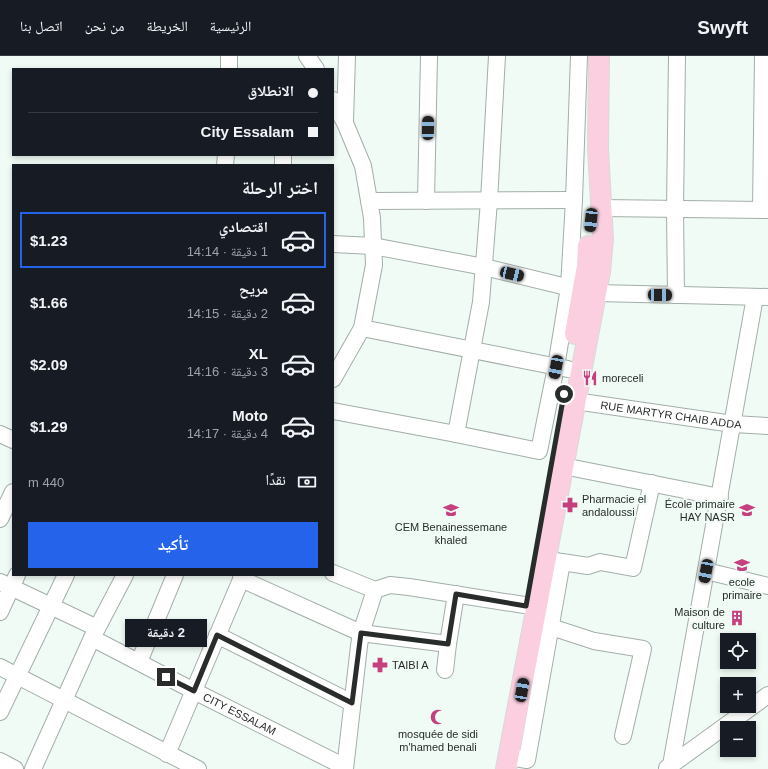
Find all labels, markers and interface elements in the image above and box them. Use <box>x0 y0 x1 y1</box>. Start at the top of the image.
text: Swyft <box>697 17 748 38</box>
text: اتصل بنا <box>20 18 63 34</box>
text: من نحن <box>85 18 125 34</box>
text: الخريطة <box>147 18 188 34</box>
text: الرئيسية <box>210 18 251 34</box>
text: الانطلاق <box>248 82 294 99</box>
car <box>422 116 434 140</box>
text: City Essalam <box>201 123 294 140</box>
text: اختر الرحلة <box>242 178 318 198</box>
car <box>584 207 598 233</box>
text: اقتصادي <box>219 218 268 235</box>
icon: car <box>280 222 316 258</box>
text: $1.23 <box>30 232 68 249</box>
text: 1 دقيقة · 14:14 <box>187 244 268 259</box>
car <box>499 265 525 283</box>
text: مريح <box>239 280 268 297</box>
icon: car <box>280 284 316 320</box>
car <box>648 289 672 301</box>
text: $1.66 <box>30 294 68 311</box>
text: 2 دقيقة · 14:15 <box>187 306 268 321</box>
text: XL <box>249 345 268 362</box>
icon: car <box>280 346 316 382</box>
car <box>548 354 564 380</box>
text: $2.09 <box>30 356 68 373</box>
text: 3 دقيقة · 14:16 <box>187 364 268 379</box>
restaurant icon: moreceli <box>581 369 599 387</box>
place label: moreceli <box>602 372 644 384</box>
route start <box>555 385 573 403</box>
street label: RUE MARTYR CHAIB ADDA <box>600 399 743 431</box>
text: Moto <box>232 407 268 424</box>
icon: car <box>280 408 316 444</box>
text: $1.29 <box>30 418 68 435</box>
text: 4 دقيقة · 14:17 <box>187 426 268 441</box>
text: نقدًا <box>265 471 286 488</box>
icon: cash <box>296 471 318 493</box>
text: 440 m <box>28 475 64 490</box>
place label: Pharmacie el andaloussi <box>582 493 646 518</box>
pharmacy icon: Pharmacie el andaloussi <box>561 496 579 514</box>
place label: École primaire HAY NASR <box>665 498 735 523</box>
school or university icon: CEM Benainessemane khaled <box>442 501 460 519</box>
school or university icon: École primaire HAY NASR <box>738 501 756 519</box>
place label: CEM Benainessemane khaled <box>395 521 507 546</box>
button: تأكيد <box>28 522 318 568</box>
school or university icon: ecole primaire <box>733 556 751 574</box>
car <box>698 558 714 584</box>
place label: ecole primaire <box>722 576 762 601</box>
place label: Maison de culture <box>674 606 725 631</box>
building icon: Maison de culture <box>728 609 746 627</box>
callout: 2 دقيقة <box>125 619 207 647</box>
text: 2 دقيقة <box>147 625 185 640</box>
map controls <box>720 633 756 757</box>
button: locate <box>720 633 756 669</box>
pharmacy icon: TAIBI A <box>371 656 389 674</box>
place label: TAIBI A <box>392 659 429 671</box>
route end <box>157 668 175 686</box>
car <box>514 677 530 703</box>
button: + <box>720 677 756 713</box>
street label: CITY ESSALAM <box>201 691 278 737</box>
mosque icon: mosquée de sidi m'hamed benali <box>429 708 447 726</box>
button: − <box>720 721 756 757</box>
place label: mosquée de sidi m'hamed benali <box>398 728 478 753</box>

